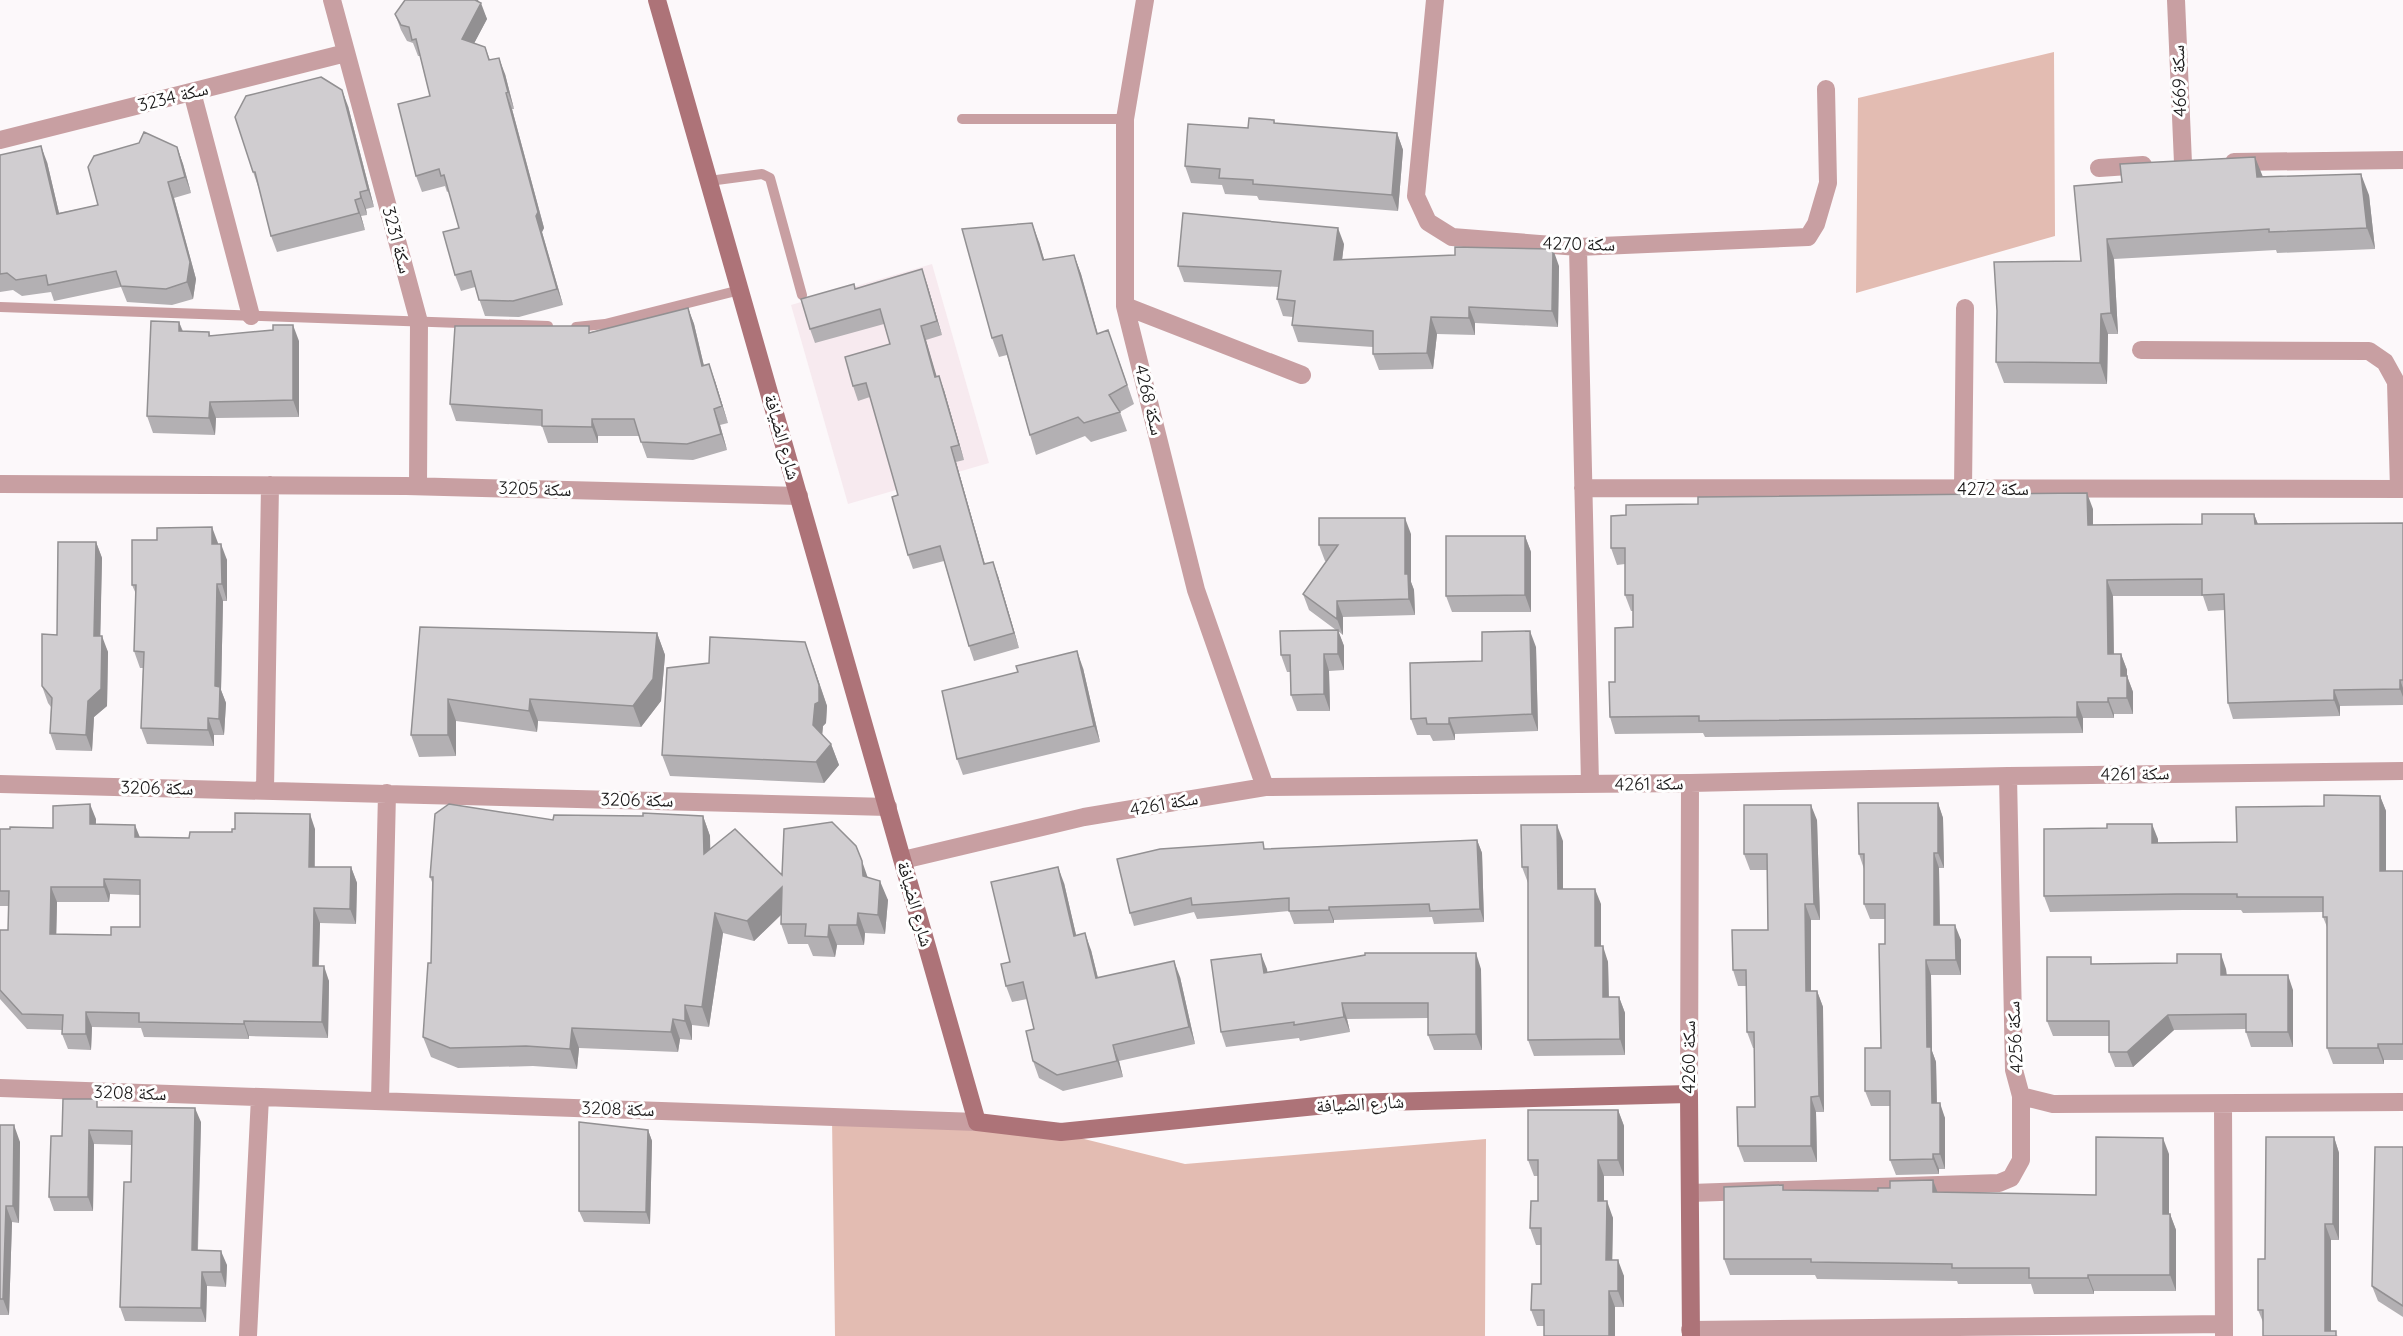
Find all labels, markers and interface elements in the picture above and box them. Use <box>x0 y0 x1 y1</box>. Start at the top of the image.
street label: سكة 4669 <box>2166 45 2191 117</box>
street label: سكة 3234 <box>135 77 210 116</box>
street label: سكة 3231 <box>377 204 417 276</box>
street label: سكة 4270 <box>1543 231 1615 256</box>
street label: سكة 4268 <box>1130 362 1169 438</box>
street label: شارع الضيافة <box>759 391 806 482</box>
street label: سكة 3205 <box>498 476 572 501</box>
street label: سكة 4272 <box>1957 477 2029 500</box>
street label: سكة 4261 <box>2100 761 2170 786</box>
street label: سكة 4261 <box>1614 771 1684 796</box>
street label: سكة 3206 <box>120 775 194 800</box>
street label: سكة 4261 <box>1128 786 1200 821</box>
street label: سكة 3206 <box>600 787 674 812</box>
street label: شارع الضيافة <box>892 858 939 949</box>
street label: سكة 4256 <box>2001 1000 2028 1074</box>
street label: سكة 4260 <box>1677 1020 1700 1094</box>
street label: سكة 3208 <box>93 1080 167 1105</box>
street label: شارع الضيافة <box>1315 1090 1404 1117</box>
street label: سكة 3208 <box>581 1096 655 1121</box>

